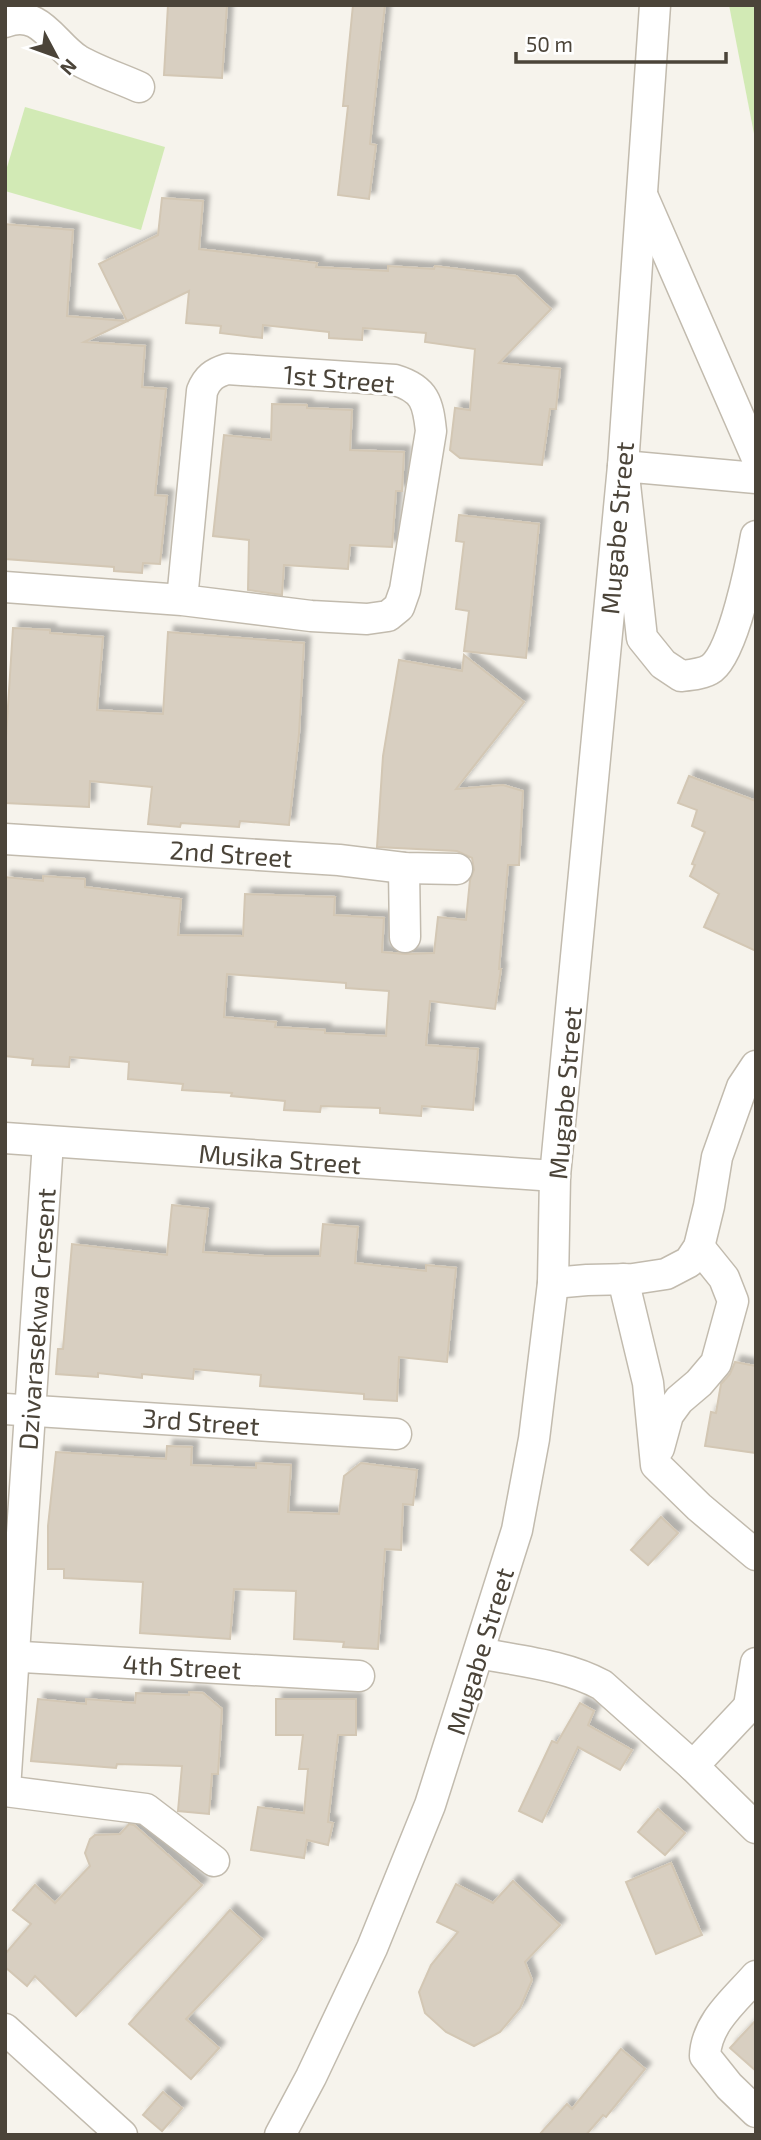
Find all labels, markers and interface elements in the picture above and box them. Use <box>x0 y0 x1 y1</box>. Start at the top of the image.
north arrow <box>21 21 91 91</box>
scale bar <box>516 21 726 65</box>
text: 50 m <box>526 31 573 56</box>
text: N <box>56 55 82 80</box>
street label: 1st Street <box>282 358 396 398</box>
street label: Mugabe Street <box>593 440 639 616</box>
street label: 2nd Street <box>169 833 293 873</box>
street label: Mugabe Street <box>541 1005 587 1181</box>
street label: Musika Street <box>198 1137 362 1179</box>
street label: Dzivarasekwa Cresent <box>11 1187 61 1451</box>
street label: 3rd Street <box>141 1401 261 1441</box>
street label: Mugabe Street <box>439 1564 519 1738</box>
street label: 4th Street <box>122 1647 242 1685</box>

